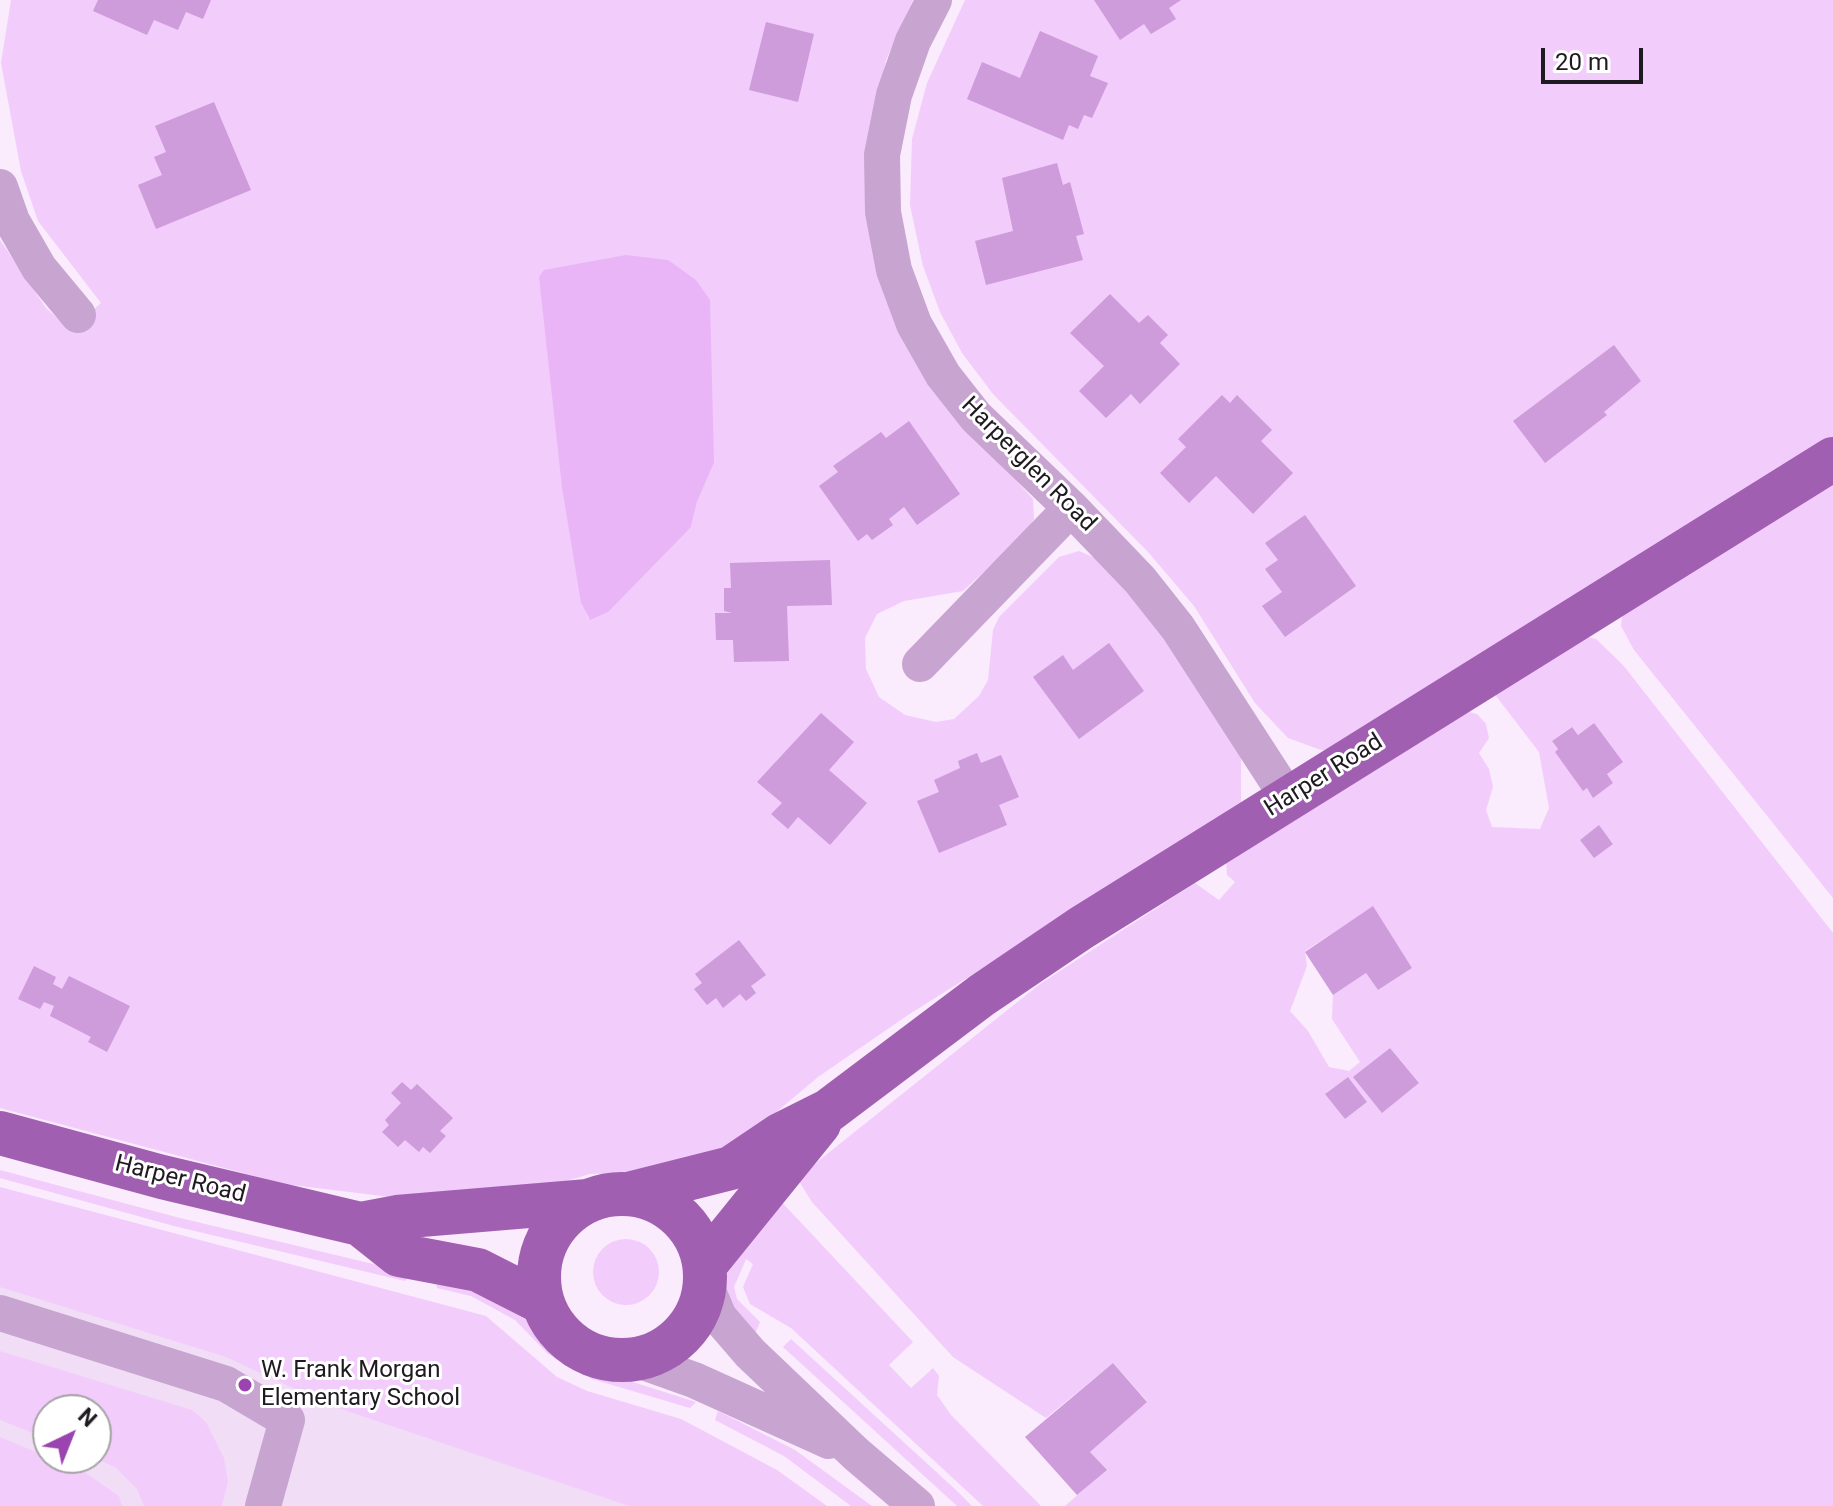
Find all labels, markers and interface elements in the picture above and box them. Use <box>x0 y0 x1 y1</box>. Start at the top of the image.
scale bar <box>1545 32 1647 82</box>
text: 20 m <box>1555 48 1609 76</box>
street label: Harperglen Road <box>955 392 1101 538</box>
street label: Harper Road <box>1260 728 1388 824</box>
street label: Harper Road <box>112 1150 248 1210</box>
place label: W. Frank Morgan Elementary School <box>261 1357 460 1413</box>
marker: W. Frank Morgan Elementary School <box>236 1376 254 1394</box>
north arrow <box>32 1394 112 1474</box>
text: N <box>73 1403 102 1432</box>

